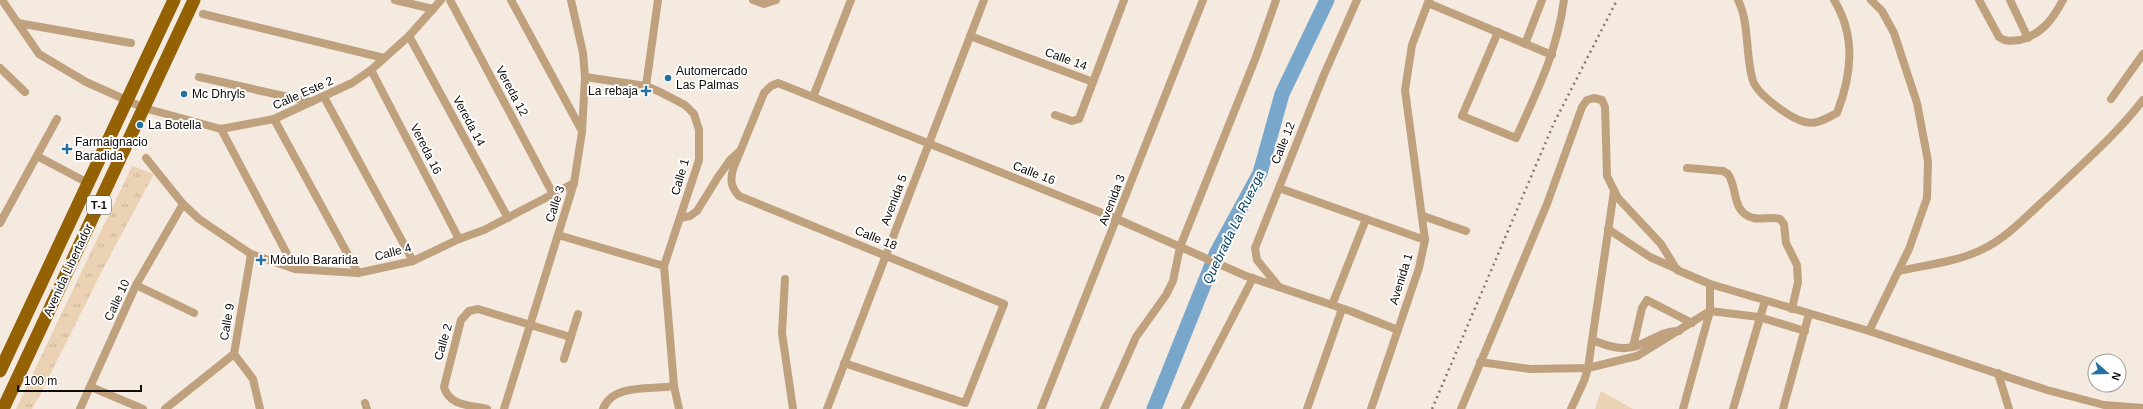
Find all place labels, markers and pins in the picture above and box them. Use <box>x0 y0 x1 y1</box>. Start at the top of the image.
place label: Automercado Las Palmas <box>676 64 748 92</box>
marker: Automercado Las Palmas <box>663 73 673 83</box>
place label: La rebaja <box>588 84 638 98</box>
marker: La rebaja <box>641 86 651 96</box>
place label: Mc Dhryls <box>192 87 245 101</box>
marker: Mc Dhryls <box>179 89 189 99</box>
place label: La Botella <box>148 118 202 132</box>
marker: La Botella <box>135 120 145 130</box>
place label: Farmaignacio Baradida <box>75 135 148 163</box>
marker: Farmaignacio Baradida <box>62 144 72 154</box>
place label: Módulo Bararida <box>270 253 358 267</box>
marker: Módulo Bararida <box>255 254 267 266</box>

